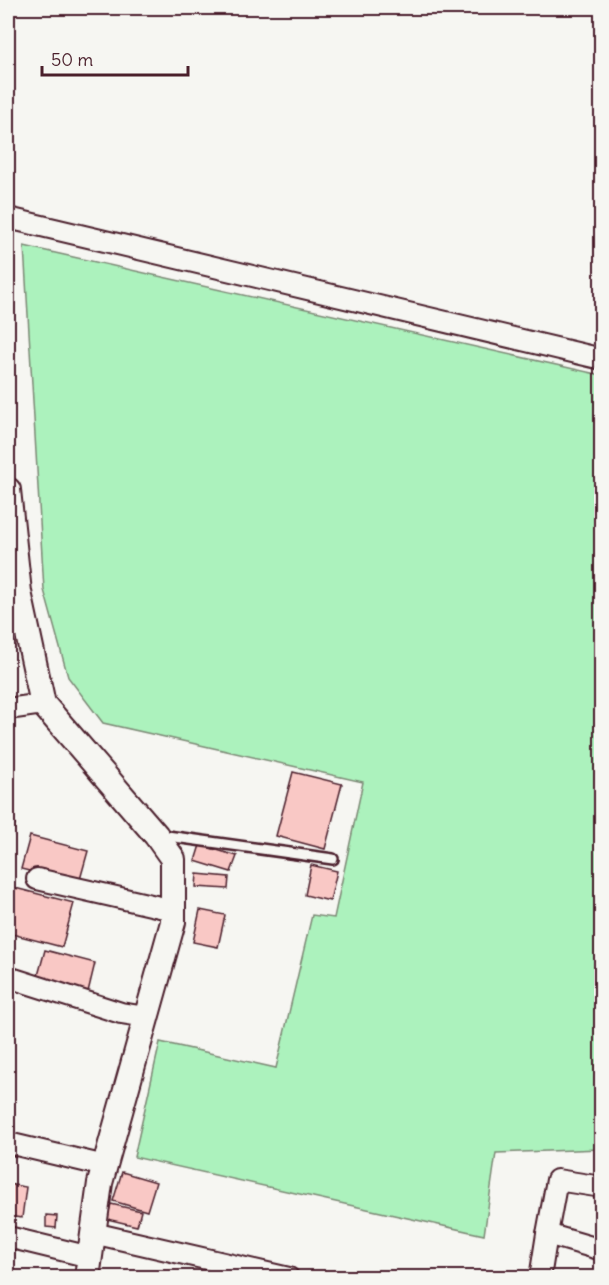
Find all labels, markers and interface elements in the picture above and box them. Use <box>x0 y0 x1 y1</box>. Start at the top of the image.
scale bar <box>42 39 188 77</box>
text: 50 m <box>51 48 93 71</box>

